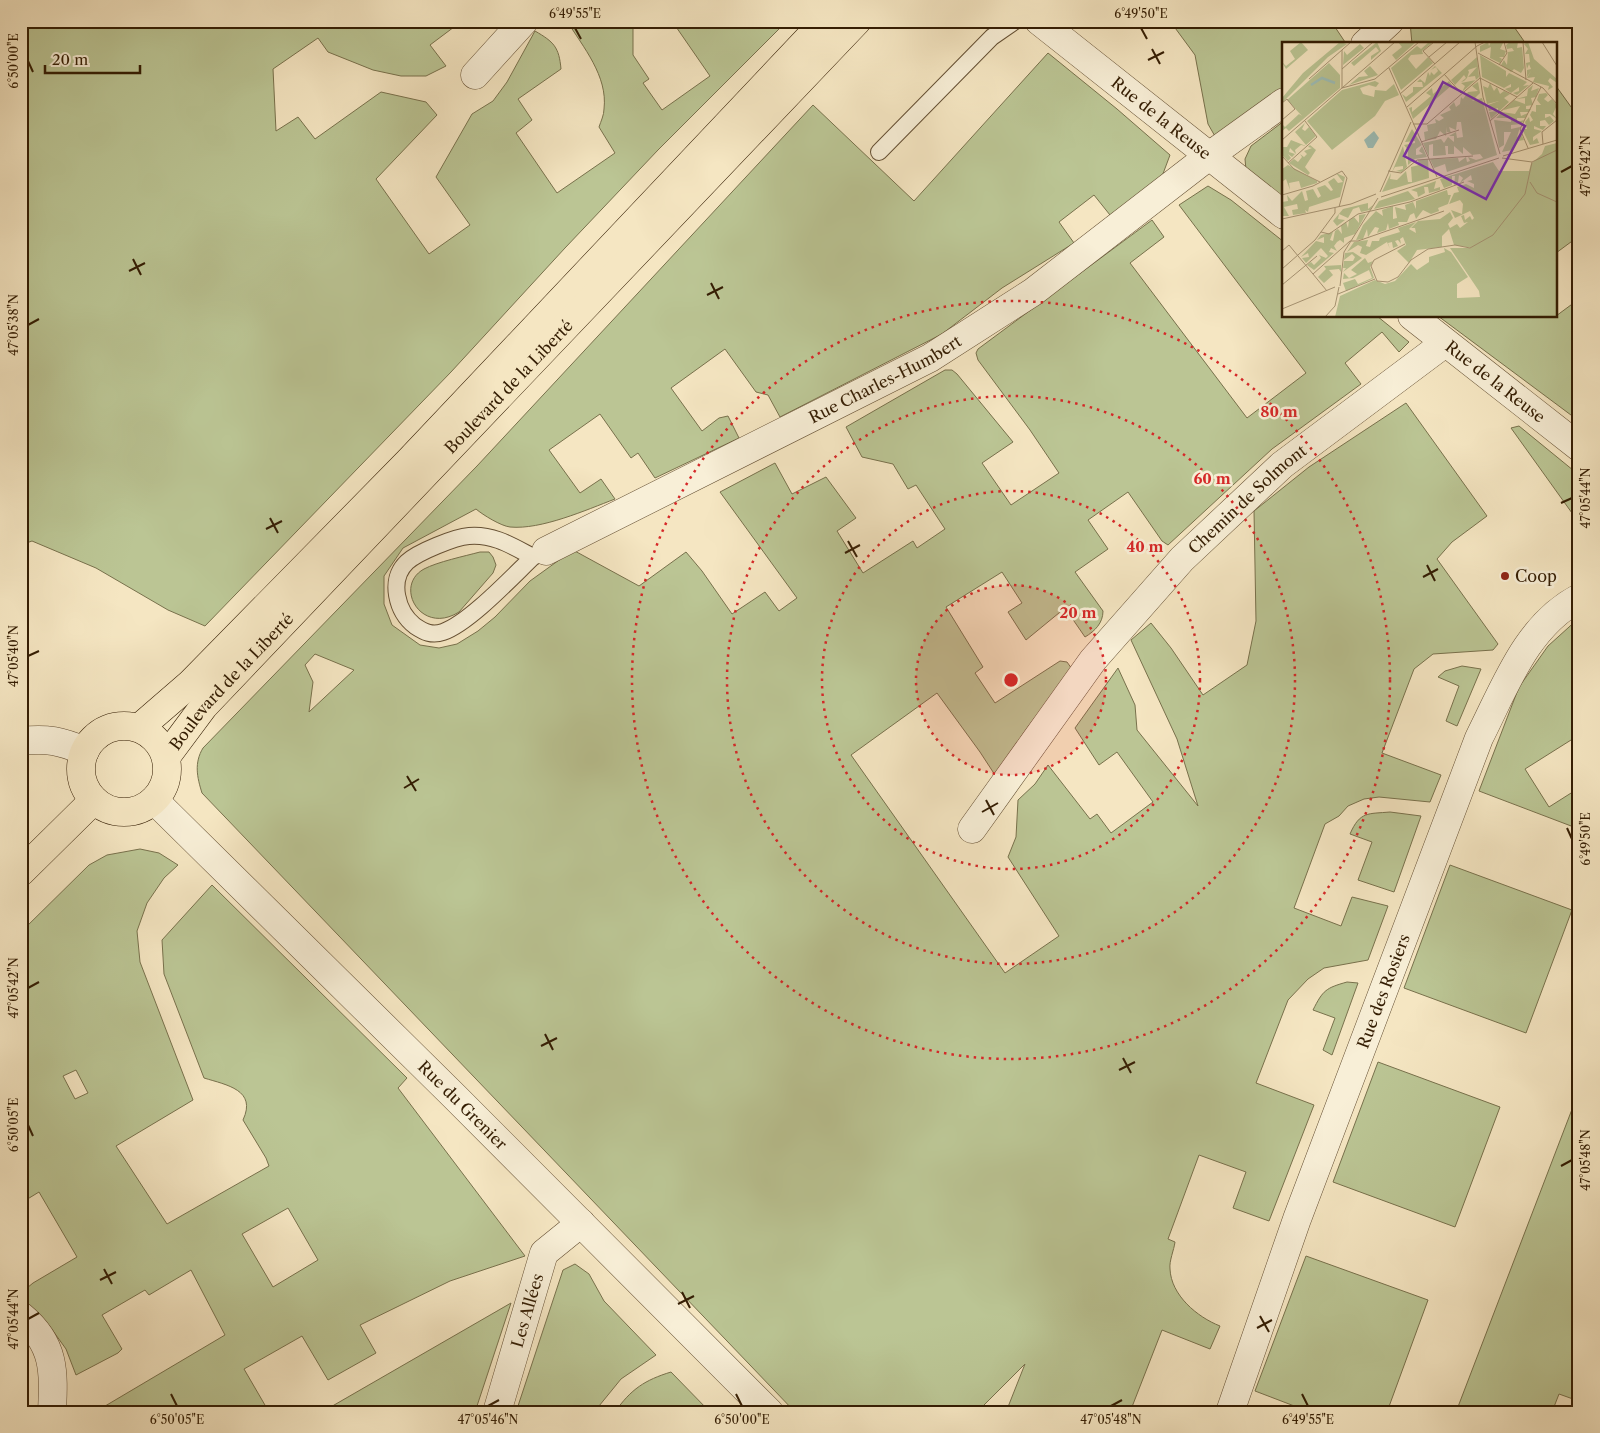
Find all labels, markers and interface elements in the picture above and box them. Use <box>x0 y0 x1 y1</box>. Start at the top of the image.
text: 6°49'55"E <box>549 6 601 21</box>
text: 6°49'50"E <box>1114 6 1168 21</box>
text: 6°50'00"E <box>6 33 21 89</box>
scale bar <box>45 42 140 74</box>
inset map <box>1282 42 1558 318</box>
text: 20 m <box>52 50 88 69</box>
street label: Rue de la Reuse <box>1107 72 1215 163</box>
text: 47°05'42"N <box>1578 135 1593 197</box>
text: 47°05'38"N <box>6 294 21 356</box>
street label: Boulevard de la Liberté <box>440 315 577 458</box>
street label: Rue Charles-Humbert <box>805 331 965 427</box>
street label: Rue de la Reuse <box>1441 336 1549 427</box>
text: 80 m <box>1260 402 1298 421</box>
street label: Chemin de Solmont <box>1184 440 1311 558</box>
text: 47°05'44"N <box>1578 467 1593 529</box>
text: 60 m <box>1193 469 1231 488</box>
text: 40 m <box>1126 537 1164 556</box>
place label: Coop <box>1515 566 1557 586</box>
marker: Coop <box>1499 570 1511 582</box>
text: 20 m <box>1059 603 1097 622</box>
street label: Boulevard de la Liberté <box>165 609 297 754</box>
text: 47°05'40"N <box>6 625 21 687</box>
centre of rings <box>1002 671 1020 689</box>
text: 6°49'50"E <box>1578 812 1593 866</box>
street label: Rue des Rosiers <box>1353 931 1414 1051</box>
text: 47°05'42"N <box>6 957 21 1019</box>
street label: Rue du Grenier <box>414 1056 512 1154</box>
text: 6°50'05"E <box>6 1098 21 1152</box>
text: 47°05'48"N <box>1578 1129 1593 1191</box>
street label: Les Allées <box>507 1271 547 1350</box>
text: 47°05'44"N <box>6 1288 21 1350</box>
text: 6°50'05"E <box>150 1412 204 1427</box>
text: 47°05'46"N <box>457 1412 519 1427</box>
text: 6°50'00"E <box>714 1412 770 1427</box>
text: 47°05'48"N <box>1080 1412 1142 1427</box>
text: 6°49'55"E <box>1282 1412 1334 1427</box>

